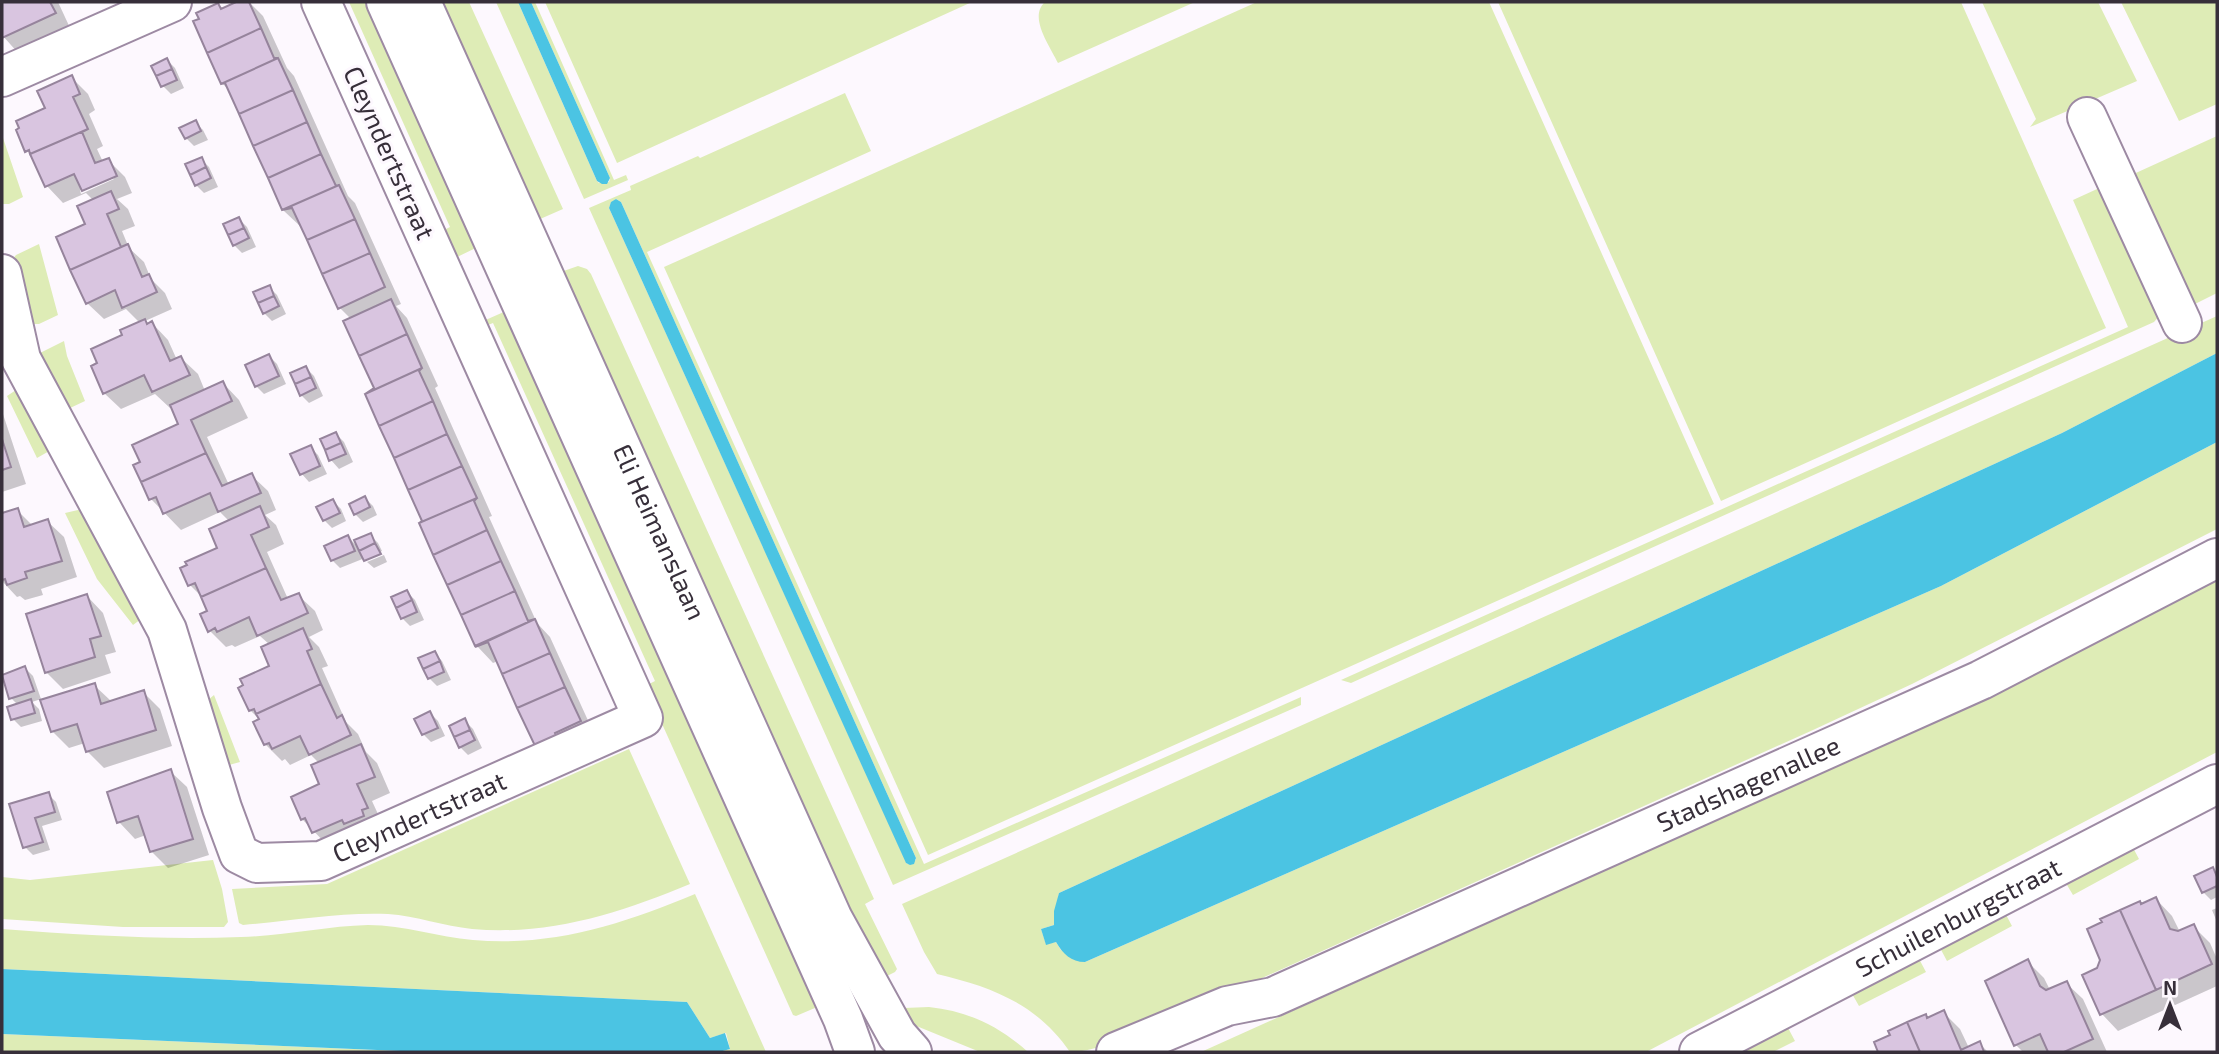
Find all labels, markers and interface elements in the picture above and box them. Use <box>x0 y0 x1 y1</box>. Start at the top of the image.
street label: Cleyndertstraat <box>338 61 442 244</box>
street label: Eli Heimanslaan <box>608 439 713 624</box>
street label: Stadshagenallee <box>1651 728 1844 837</box>
street label: Cleyndertstraat <box>327 764 510 868</box>
street label: Schuilenburgstraat <box>1850 851 2066 982</box>
north arrow <box>2135 970 2205 1040</box>
text: N <box>2163 976 2177 999</box>

